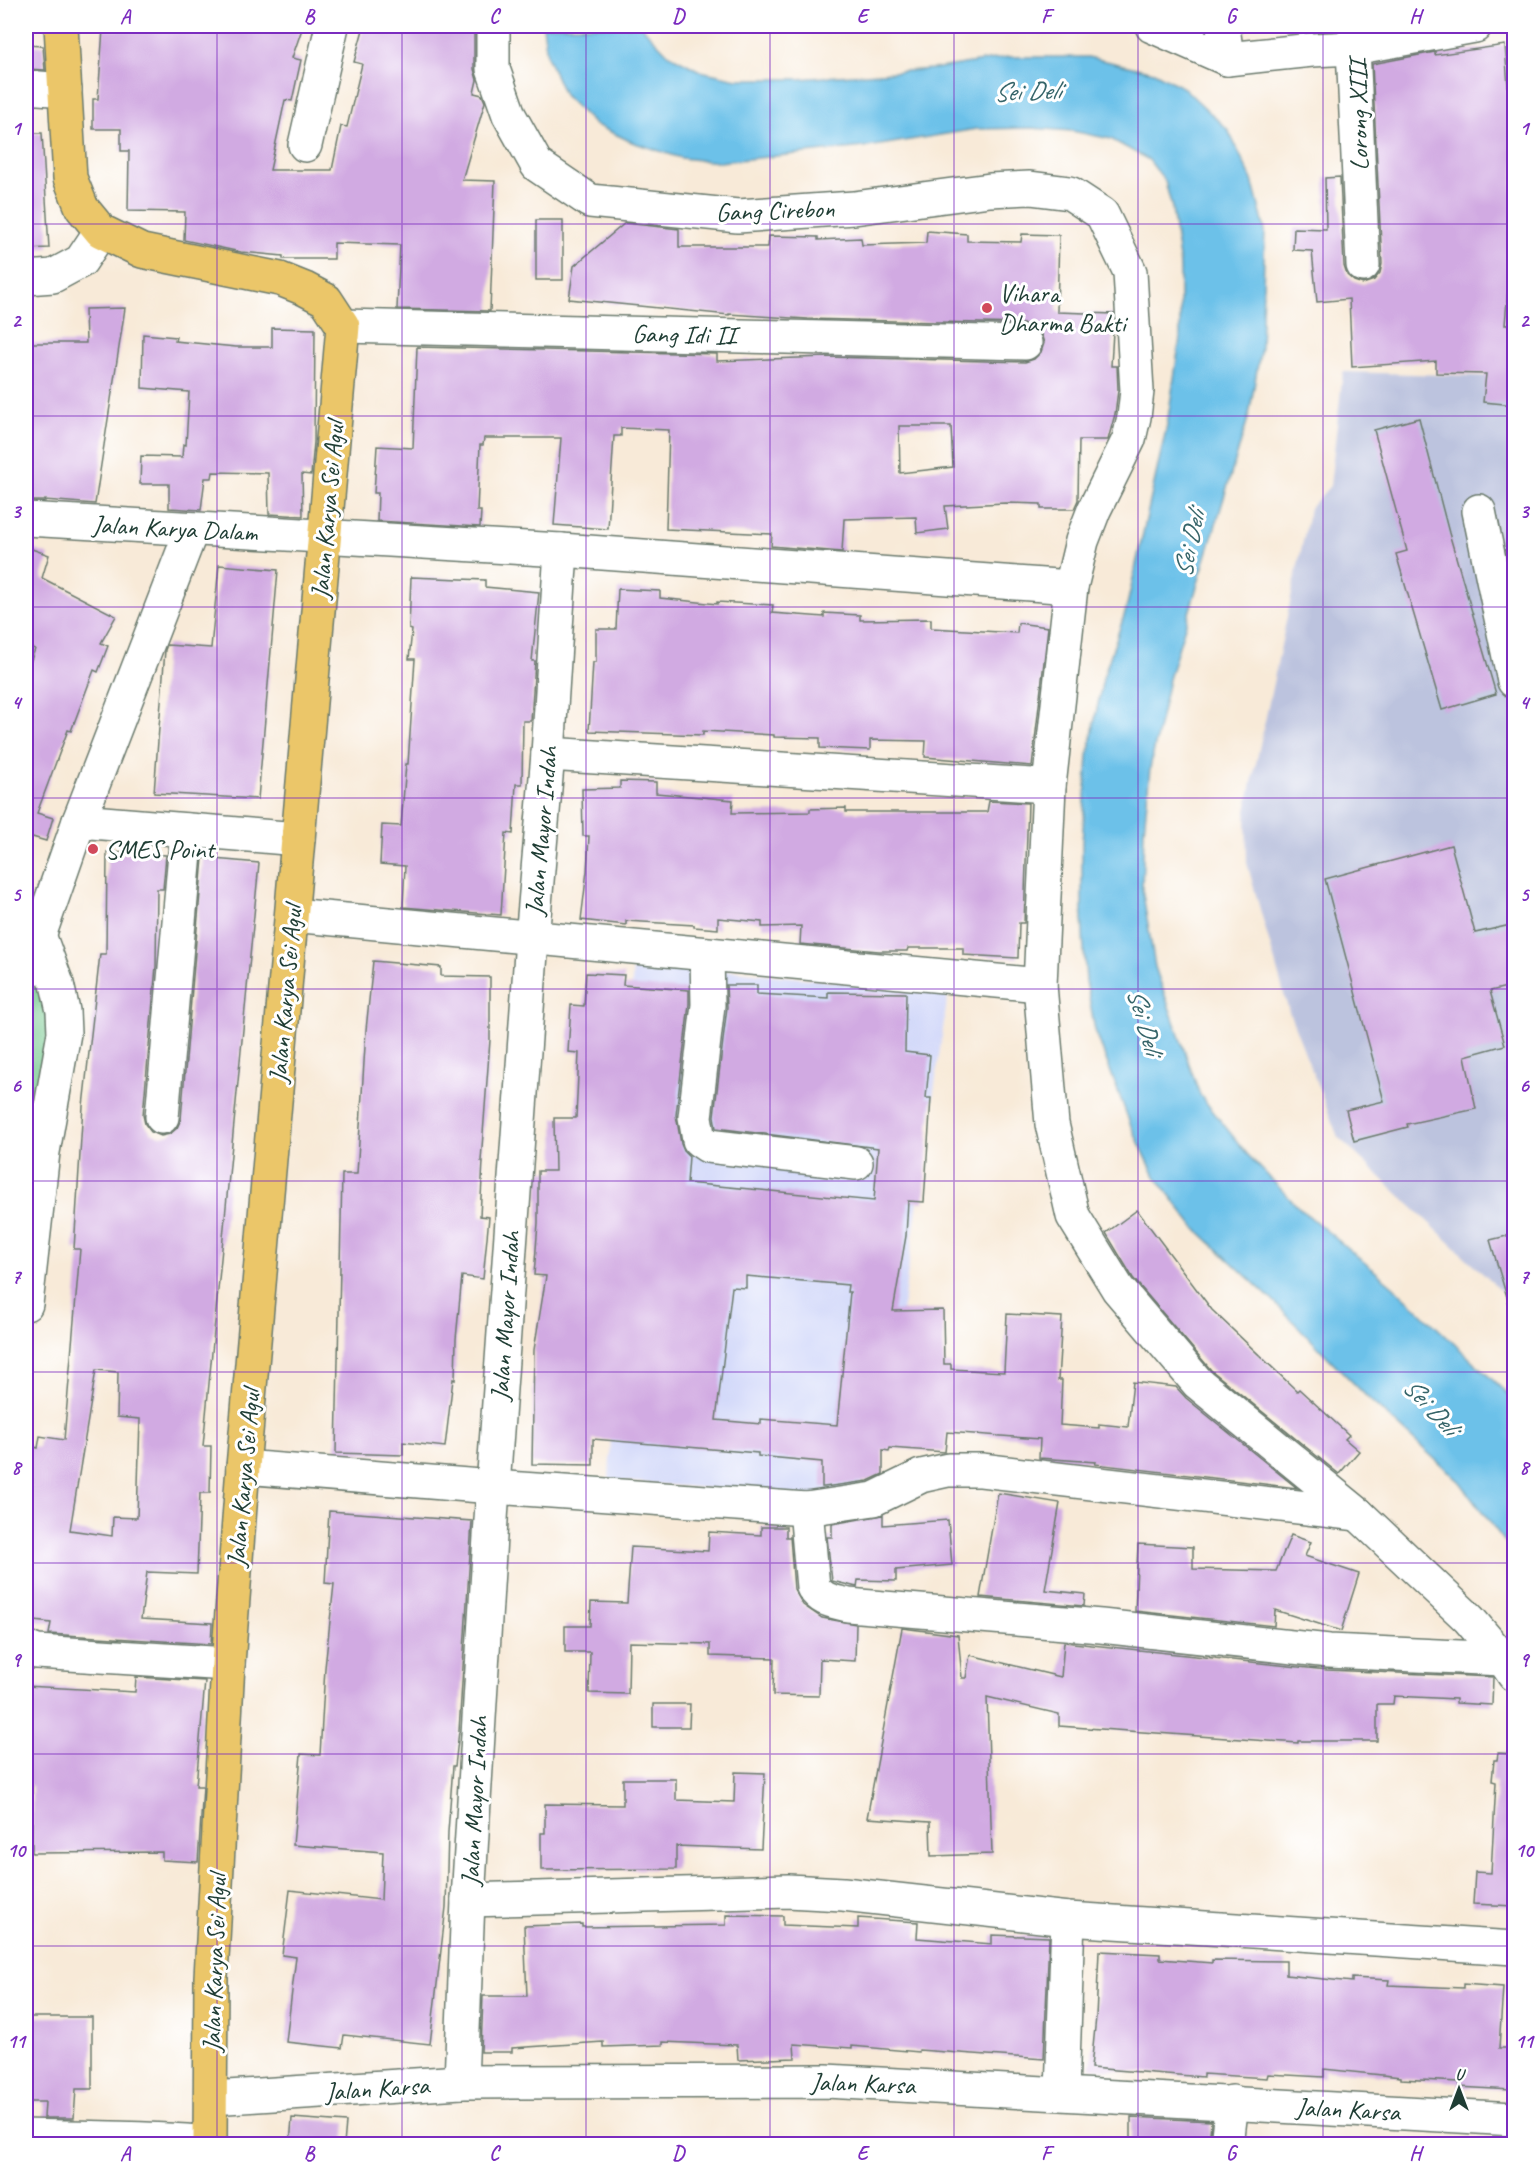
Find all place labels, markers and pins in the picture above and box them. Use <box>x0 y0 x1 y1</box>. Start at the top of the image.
place label: Vihara Dharma Bakti <box>999 277 1129 340</box>
marker: Vihara Dharma Bakti <box>980 301 994 315</box>
place label: SMES Point <box>105 833 217 866</box>
marker: SMES Point <box>86 842 100 856</box>

